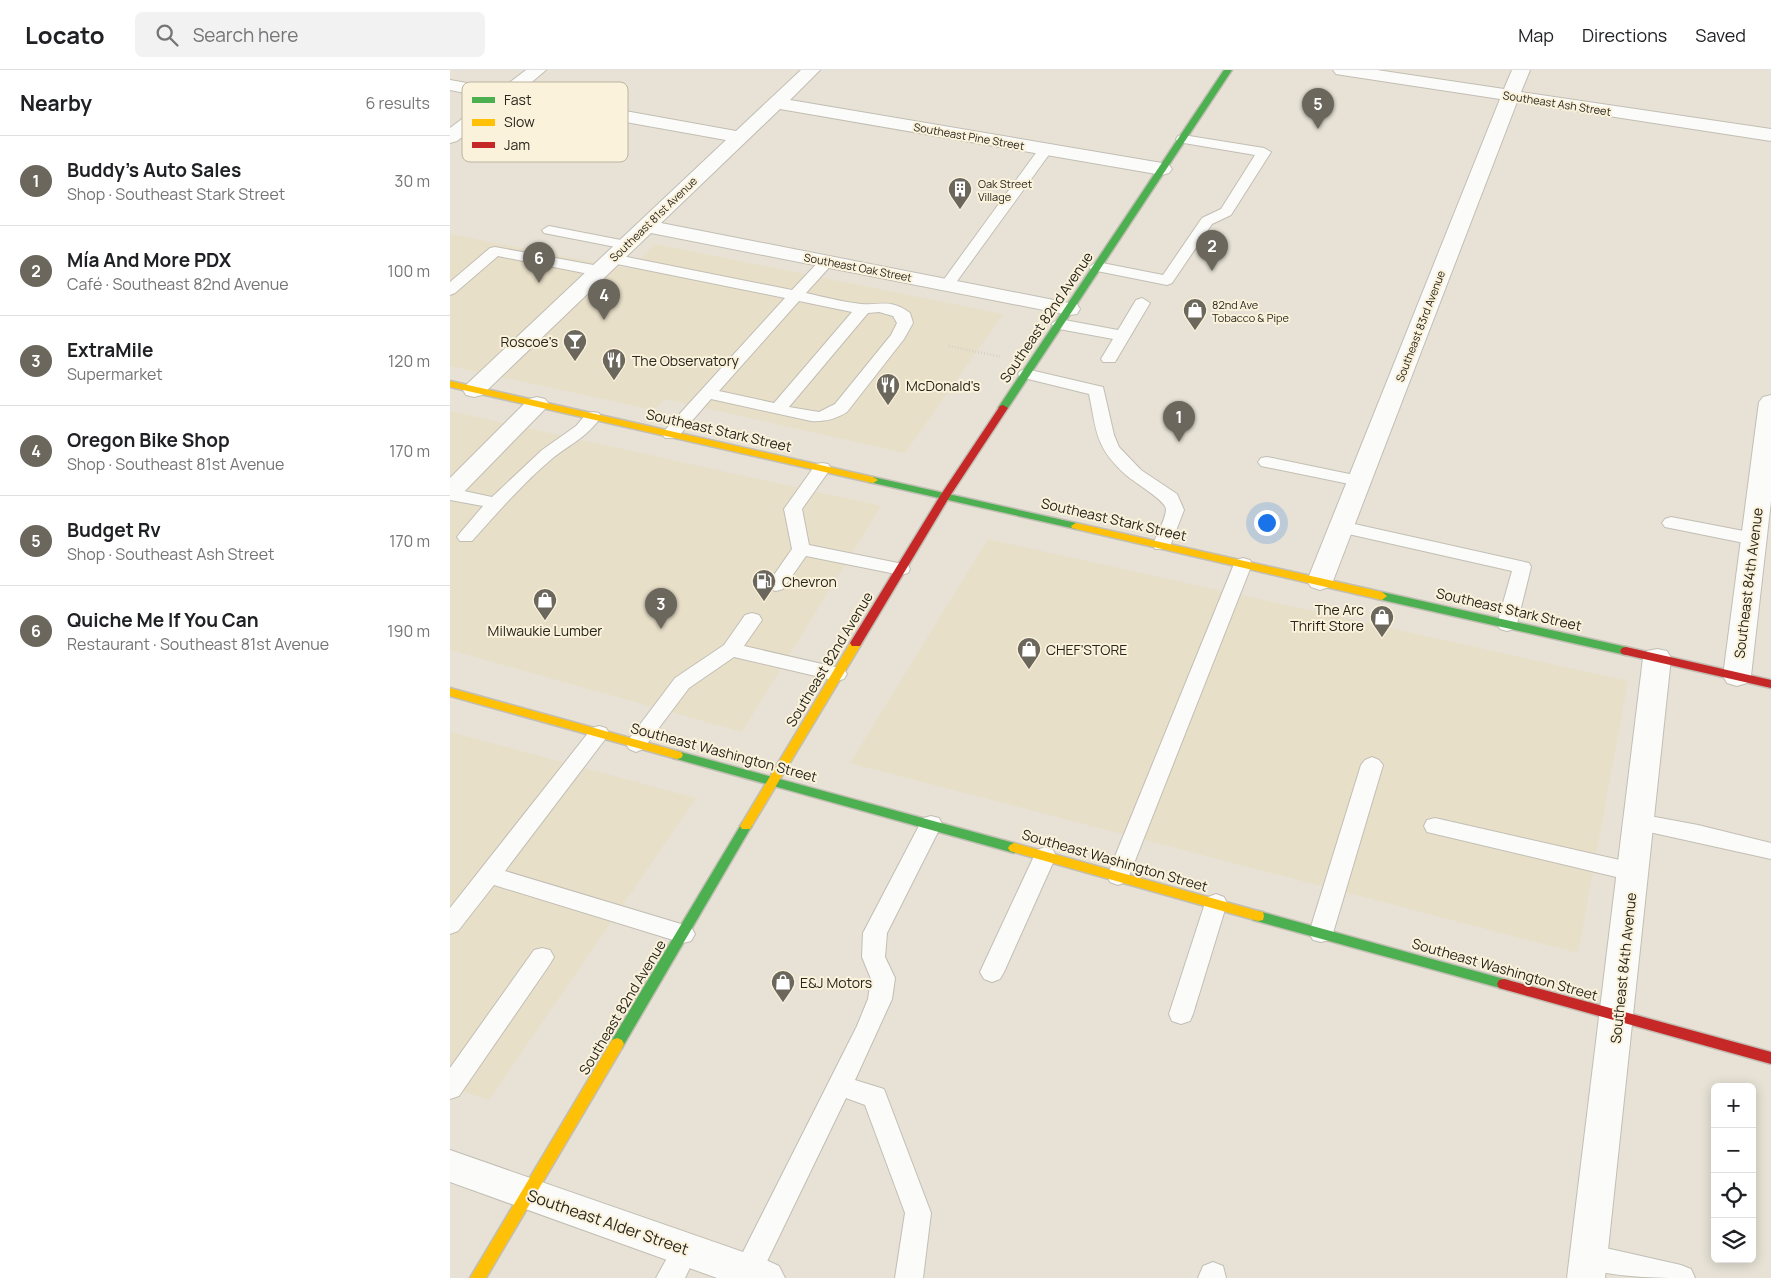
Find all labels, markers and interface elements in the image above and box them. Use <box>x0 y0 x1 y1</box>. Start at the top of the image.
search box <box>135 12 485 57</box>
text: Locato <box>25 18 105 51</box>
icon: search <box>153 21 181 49</box>
text: Search here <box>193 22 298 48</box>
text: Map <box>1518 23 1554 47</box>
text: Directions <box>1582 23 1667 47</box>
text: Saved <box>1695 23 1746 47</box>
legend <box>462 82 628 162</box>
street label: Southeast Ash Street <box>1502 87 1612 119</box>
pin: 5 <box>1302 88 1334 129</box>
text: Nearby <box>20 89 92 117</box>
text: Fast <box>504 90 532 109</box>
text: 6 results <box>365 92 430 114</box>
text: Slow <box>504 112 535 131</box>
street label: Southeast Pine Street <box>912 119 1026 153</box>
text: Jam <box>504 135 530 154</box>
text: Buddy's Auto Sales <box>67 157 241 183</box>
text: 1 <box>32 170 40 192</box>
text: 30 m <box>395 170 430 192</box>
street label: Southeast 81st Avenue <box>606 173 700 265</box>
building icon: Oak Street Village <box>947 176 973 210</box>
place label: Oak Street Village <box>978 176 1032 204</box>
text: Shop · Southeast Stark Street <box>67 183 285 205</box>
pin: 2 <box>1196 230 1228 271</box>
pin: 6 <box>523 242 555 283</box>
text: Mía And More PDX <box>67 247 231 273</box>
street label: Southeast 82nd Avenue <box>995 248 1097 386</box>
street label: Southeast Oak Street <box>803 249 913 285</box>
text: 2 <box>31 260 41 282</box>
text: 100 m <box>387 260 430 282</box>
street label: Southeast 83rd Avenue <box>1392 268 1448 384</box>
text: Café · Southeast 82nd Avenue <box>67 273 289 295</box>
pin: 4 <box>588 279 620 320</box>
shop icon: 82nd Ave Tobacco & Pipe <box>1182 297 1208 331</box>
place label: 82nd Ave Tobacco & Pipe <box>1212 297 1289 325</box>
bar icon: Roscoe's <box>562 328 588 362</box>
place label: Roscoe's <box>500 332 558 351</box>
text: ExtraMile <box>67 337 154 363</box>
restaurant icon: The Observatory <box>601 347 627 381</box>
text: 3 <box>31 350 41 372</box>
text: 120 m <box>388 350 430 372</box>
place label: The Observatory <box>632 351 740 370</box>
text: Supermarket <box>67 363 163 385</box>
restaurant icon: McDonald's <box>875 372 901 406</box>
place label: McDonald's <box>906 376 980 395</box>
pin: 1 <box>1163 401 1195 442</box>
street label: Southeast Stark Street <box>644 404 794 456</box>
text: Oregon Bike Shop <box>67 427 230 453</box>
text: 4 <box>31 440 41 462</box>
text: 170 m <box>389 440 430 462</box>
text: Shop · Southeast 81st Avenue <box>67 453 284 475</box>
street label: Southeast Stark Street <box>1039 493 1189 545</box>
street label: Southeast 84th Avenue <box>1729 507 1767 659</box>
your location <box>1254 510 1280 536</box>
text: Budget Rv <box>67 517 161 543</box>
text: 5 <box>31 530 41 552</box>
text: 170 m <box>389 530 430 552</box>
text: Shop · Southeast Ash Street <box>67 543 274 565</box>
fuel station icon: Chevron <box>751 568 777 602</box>
place label: Chevron <box>782 572 837 591</box>
street label: Southeast Stark Street <box>1434 583 1584 635</box>
shop icon: Milwaukie Lumber <box>532 587 558 621</box>
pin: 3 <box>645 588 677 629</box>
street label: Southeast 82nd Avenue <box>781 588 877 730</box>
place label: The Arc Thrift Store <box>1290 600 1364 635</box>
shop icon: The Arc Thrift Store <box>1369 604 1395 638</box>
text: Quiche Me If You Can <box>67 607 259 633</box>
text: 6 <box>31 620 41 642</box>
text: 190 m <box>387 620 430 642</box>
place label: Milwaukie Lumber <box>488 621 602 640</box>
text: Restaurant · Southeast 81st Avenue <box>67 633 329 655</box>
shop icon: CHEF'STORE <box>1016 636 1042 670</box>
place label: CHEF'STORE <box>1046 640 1127 659</box>
street label: Southeast Washington Street <box>629 718 820 786</box>
street label: Southeast Washington Street <box>1020 824 1210 896</box>
street label: Southeast 84th Avenue <box>1606 892 1640 1044</box>
street label: Southeast Washington Street <box>1410 933 1600 1005</box>
street label: Southeast 82nd Avenue <box>574 936 670 1078</box>
shop icon: E&J Motors <box>770 969 796 1003</box>
place label: E&J Motors <box>800 973 872 992</box>
map controls <box>1711 1083 1756 1263</box>
button: + <box>1711 1083 1756 1128</box>
button: − <box>1711 1128 1756 1173</box>
button: locate <box>1711 1173 1756 1218</box>
street label: Southeast Alder Street <box>524 1184 692 1260</box>
button: layers <box>1711 1218 1756 1263</box>

